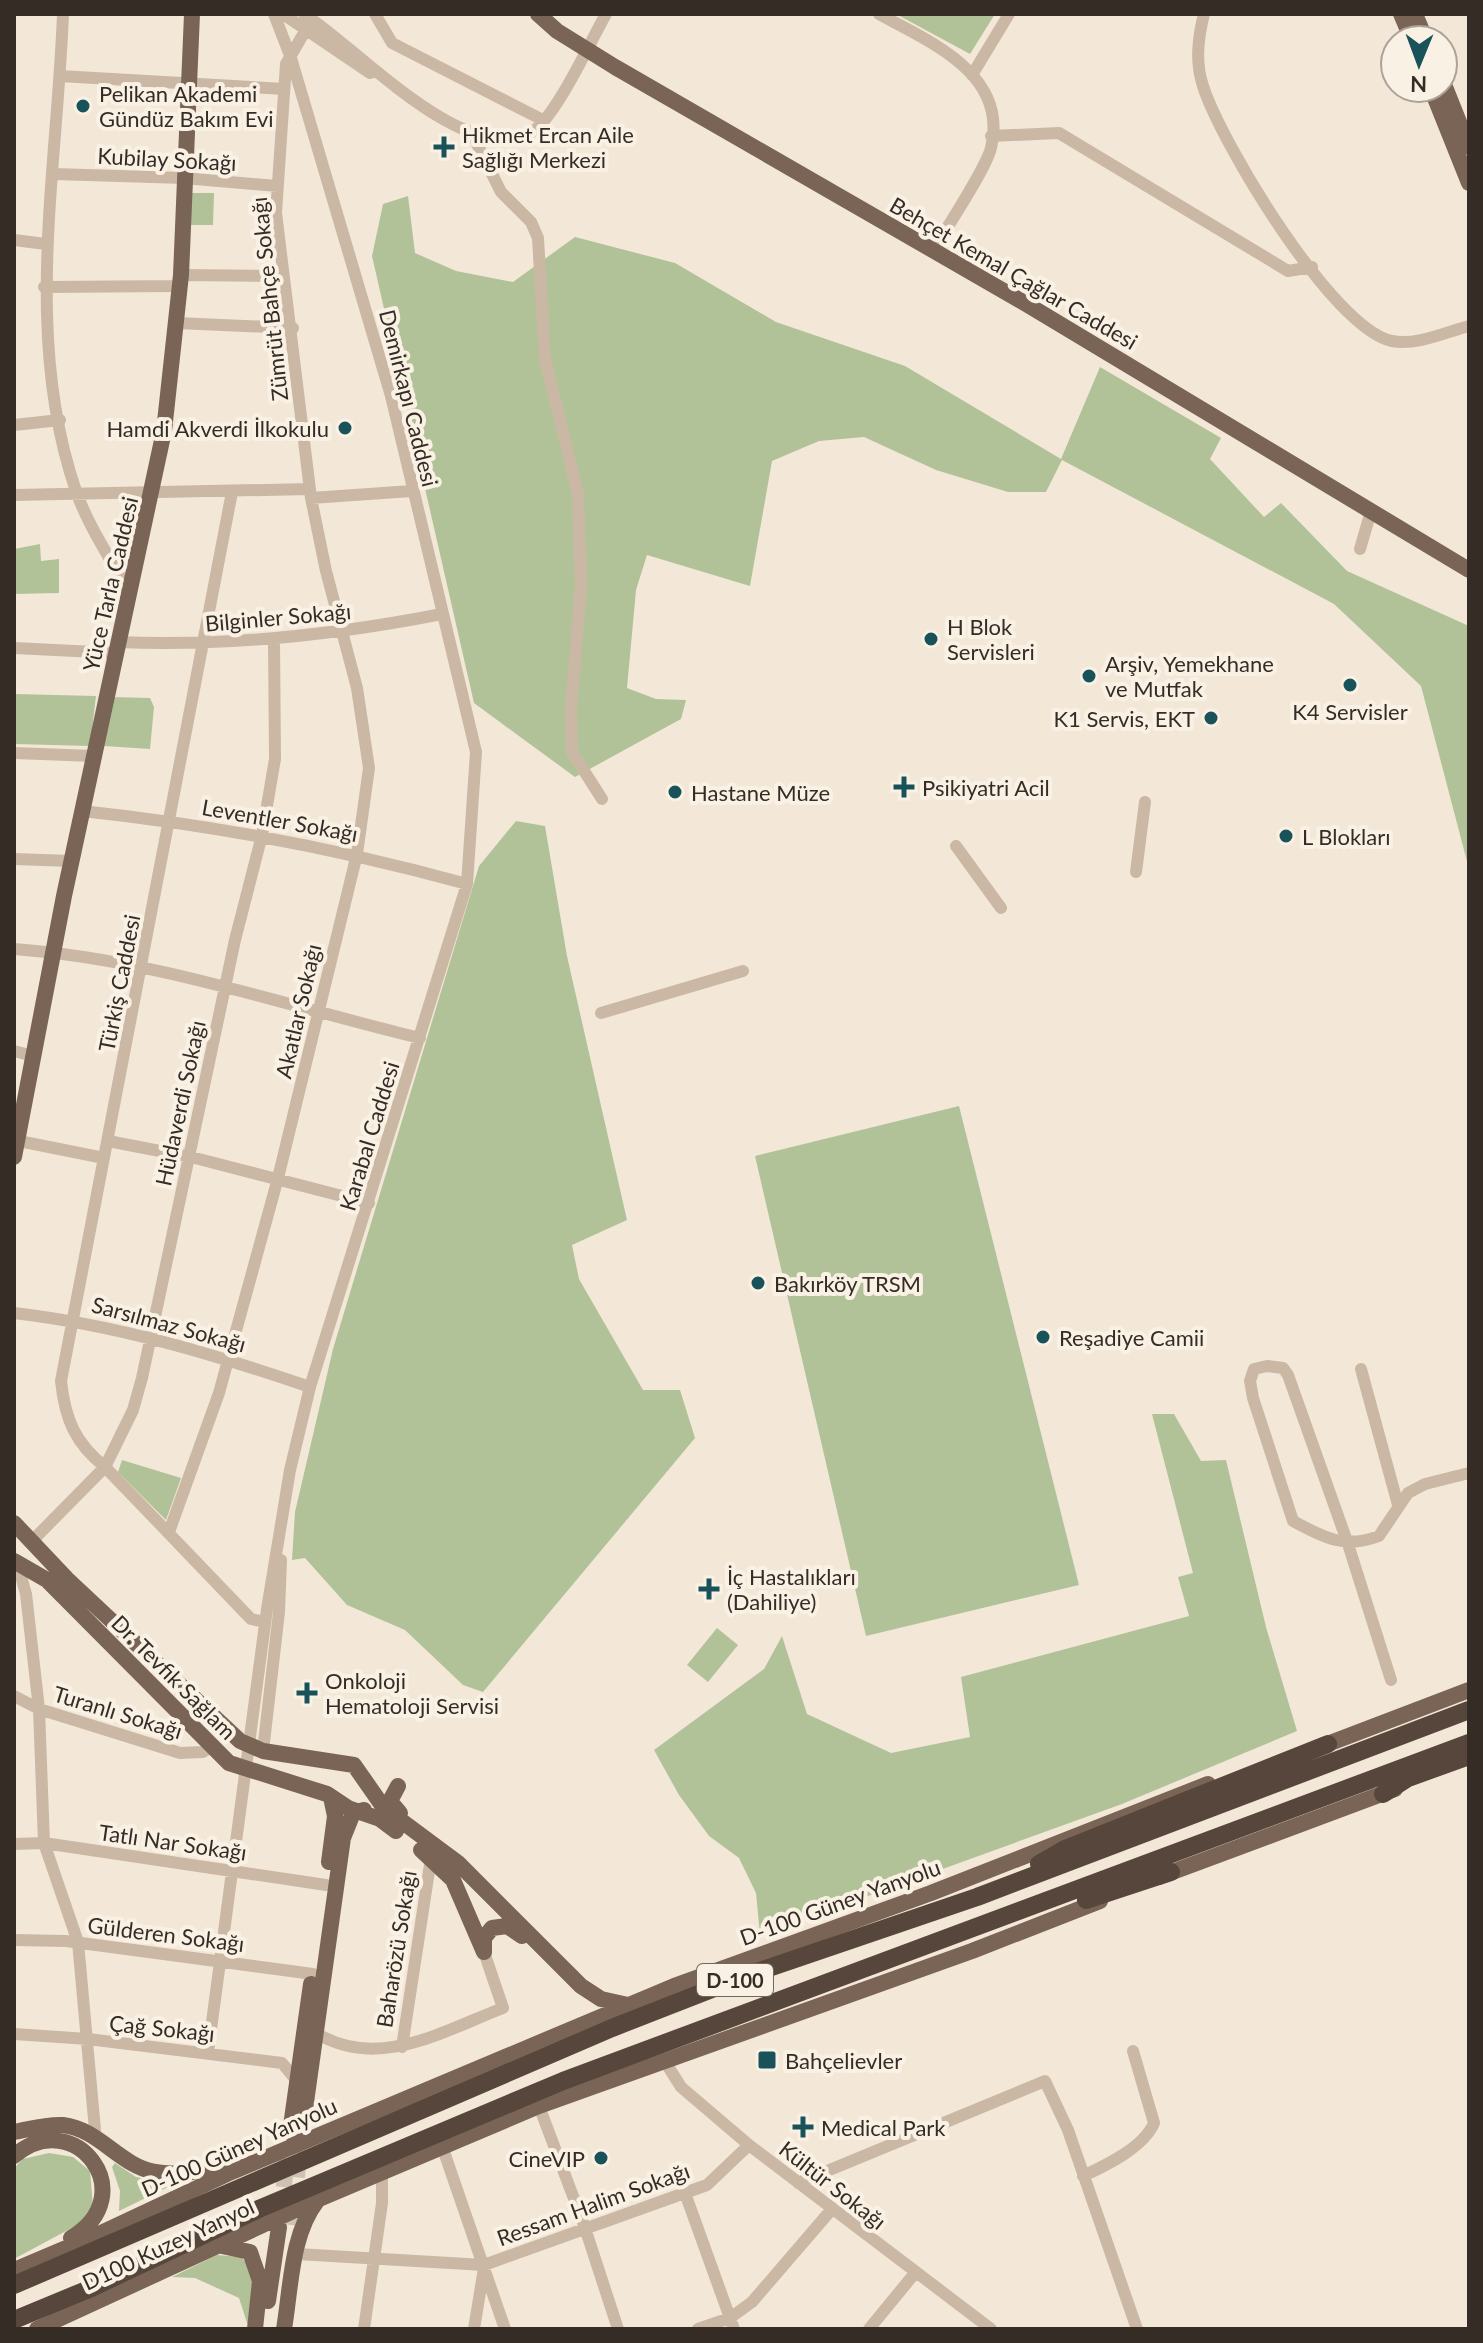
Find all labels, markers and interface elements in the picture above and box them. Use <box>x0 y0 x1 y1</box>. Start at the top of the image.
north arrow <box>1379 24 1459 104</box>
text: N <box>1410 71 1427 98</box>
place label: Pelikan Akademi Gündüz Bakım Evi <box>99 80 274 132</box>
marker: Pelikan Akademi Gündüz Bakım Evi <box>74 97 92 115</box>
place label: Hikmet Ercan Aile Sağlığı Merkezi <box>462 121 634 173</box>
marker: Hikmet Ercan Aile Sağlığı Merkezi <box>433 136 455 158</box>
street label: Kubilay Sokağı <box>97 142 237 176</box>
street label: Behçet Kemal Çağlar Caddesi <box>885 191 1143 355</box>
street label: Zümrüt Bahçe Sokağı <box>245 196 293 402</box>
street label: Demirkapı Caddesi <box>374 307 444 489</box>
place label: Hamdi Akverdi İlkokulu <box>106 415 329 442</box>
marker: Hamdi Akverdi İlkokulu <box>336 419 354 437</box>
street label: Yüce Tarla Caddesi <box>77 494 143 674</box>
street label: Bilginler Sokağı <box>204 597 352 637</box>
place label: H Blok Servisleri <box>947 613 1035 665</box>
marker: H Blok Servisleri <box>922 630 940 648</box>
place label: Arşiv, Yemekhane ve Mutfak <box>1105 650 1274 702</box>
marker: Arşiv, Yemekhane ve Mutfak <box>1080 667 1098 685</box>
marker: K4 Servisler <box>1341 676 1359 694</box>
place label: K4 Servisler <box>1292 698 1408 725</box>
place label: K1 Servis, EKT <box>1053 705 1195 732</box>
marker: K1 Servis, EKT <box>1202 709 1220 727</box>
place label: Psikiyatri Acil <box>922 774 1050 801</box>
marker: Psikiyatri Acil <box>893 776 915 798</box>
place label: Hastane Müze <box>691 779 830 806</box>
marker: Hastane Müze <box>666 783 684 801</box>
street label: Leventler Sokağı <box>200 793 360 847</box>
place label: L Blokları <box>1302 823 1391 850</box>
marker: L Blokları <box>1277 827 1295 845</box>
street label: Türkiş Caddesi <box>92 912 146 1054</box>
street label: Akatlar Sokağı <box>269 941 327 1081</box>
street label: Hüdaverdi Sokağı <box>149 1018 211 1188</box>
street label: Karabal Caddesi <box>333 1058 405 1214</box>
place label: Bakırköy TRSM <box>774 1270 921 1297</box>
marker: Bakırköy TRSM <box>749 1274 767 1292</box>
street label: Sarsılmaz Sokağı <box>89 1290 249 1358</box>
place label: Reşadiye Camii <box>1059 1324 1204 1351</box>
marker: Reşadiye Camii <box>1034 1328 1052 1346</box>
place label: İç Hastalıkları (Dahiliye) <box>727 1563 856 1615</box>
marker: İç Hastalıkları (Dahiliye) <box>698 1578 720 1600</box>
street label: Dr. Tevfik Sağlam <box>106 1609 242 1745</box>
place label: Onkoloji Hematoloji Servisi <box>325 1667 499 1719</box>
street label: Turanlı Sokağı <box>50 1680 186 1744</box>
marker: Onkoloji Hematoloji Servisi <box>296 1682 318 1704</box>
street label: Tatlı Nar Sokağı <box>97 1818 249 1866</box>
street label: D-100 Güney Yanyolu <box>736 1853 944 1951</box>
street label: Baharözü Sokağı <box>370 1868 422 2030</box>
street label: Gülderen Sokağı <box>86 1911 246 1957</box>
road number: D-100 <box>697 1964 773 1996</box>
street label: Çağ Sokağı <box>108 2009 216 2047</box>
place label: Bahçelievler <box>785 2047 902 2074</box>
marker: Bahçelievler <box>756 2049 778 2071</box>
street label: D-100 Güney Yanyolu <box>137 2092 341 2202</box>
place label: Medical Park <box>821 2114 946 2141</box>
marker: Medical Park <box>792 2116 814 2138</box>
street label: Kültür Sokağı <box>774 2135 892 2235</box>
place label: CineVIP <box>509 2145 585 2172</box>
marker: CineVIP <box>592 2149 610 2167</box>
street label: Ressam Halim Sokağı <box>493 2157 693 2251</box>
street label: D100 Kuzey Yanyol <box>78 2192 258 2296</box>

